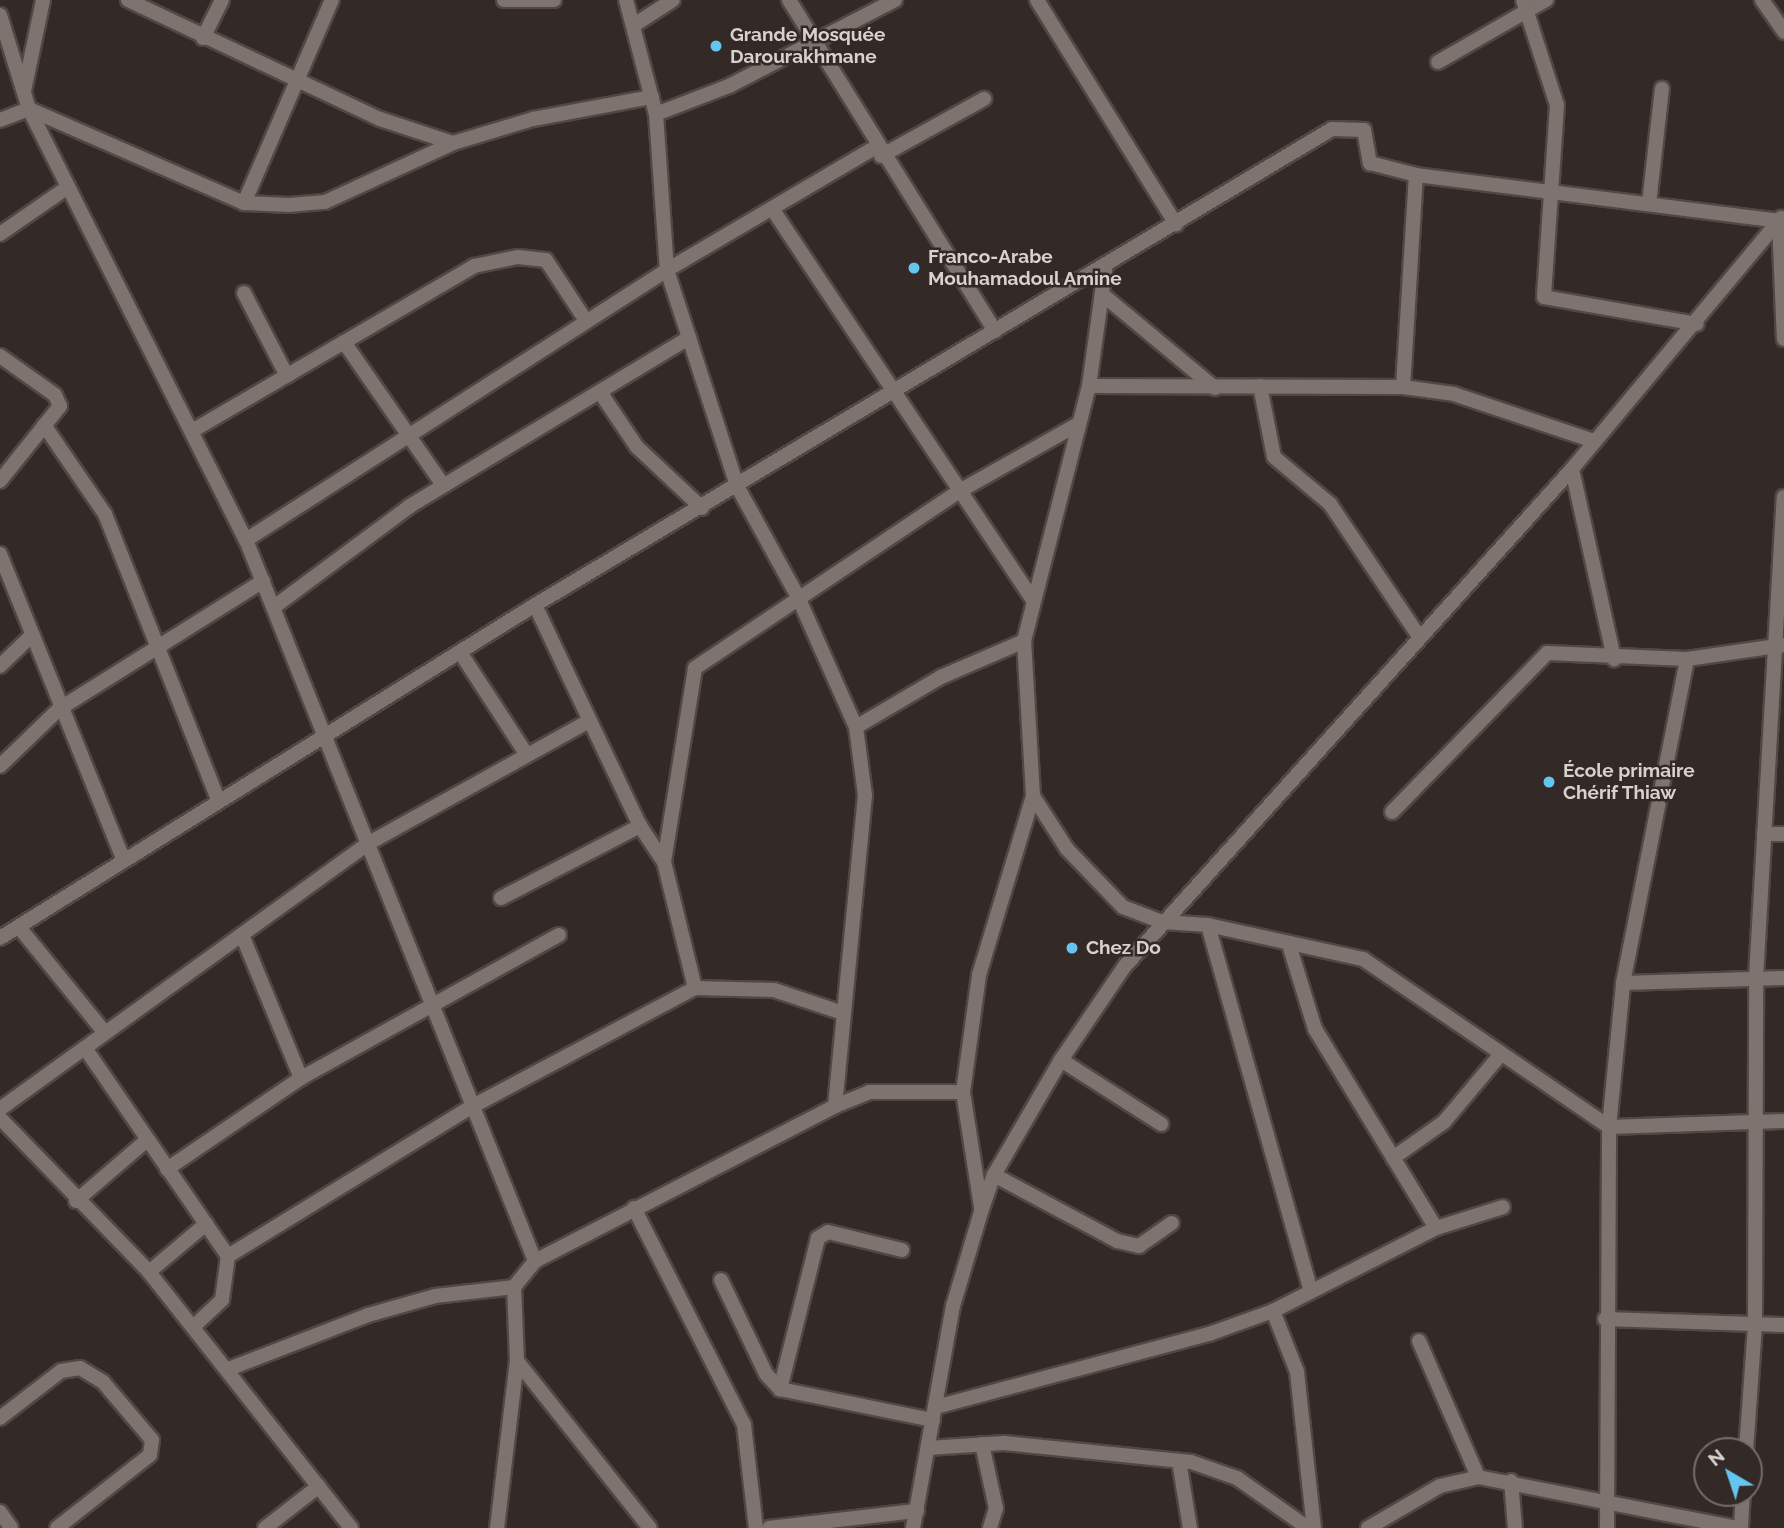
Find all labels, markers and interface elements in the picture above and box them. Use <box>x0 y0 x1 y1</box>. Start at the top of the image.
place label: Grande Mosquée Darourakhmane <box>730 24 885 68</box>
marker: Grande Mosquée Darourakhmane <box>708 38 724 54</box>
place label: Franco-Arabe Mouhamadoul Amine <box>928 246 1123 290</box>
marker: Franco-Arabe Mouhamadoul Amine <box>906 260 922 276</box>
place label: École primaire Chérif Thiaw <box>1563 760 1695 804</box>
marker: École primaire Chérif Thiaw <box>1541 774 1557 790</box>
place label: Chez Do <box>1086 937 1161 959</box>
marker: Chez Do <box>1064 940 1080 956</box>
north arrow <box>1693 1437 1763 1507</box>
text: N <box>1703 1444 1729 1470</box>

